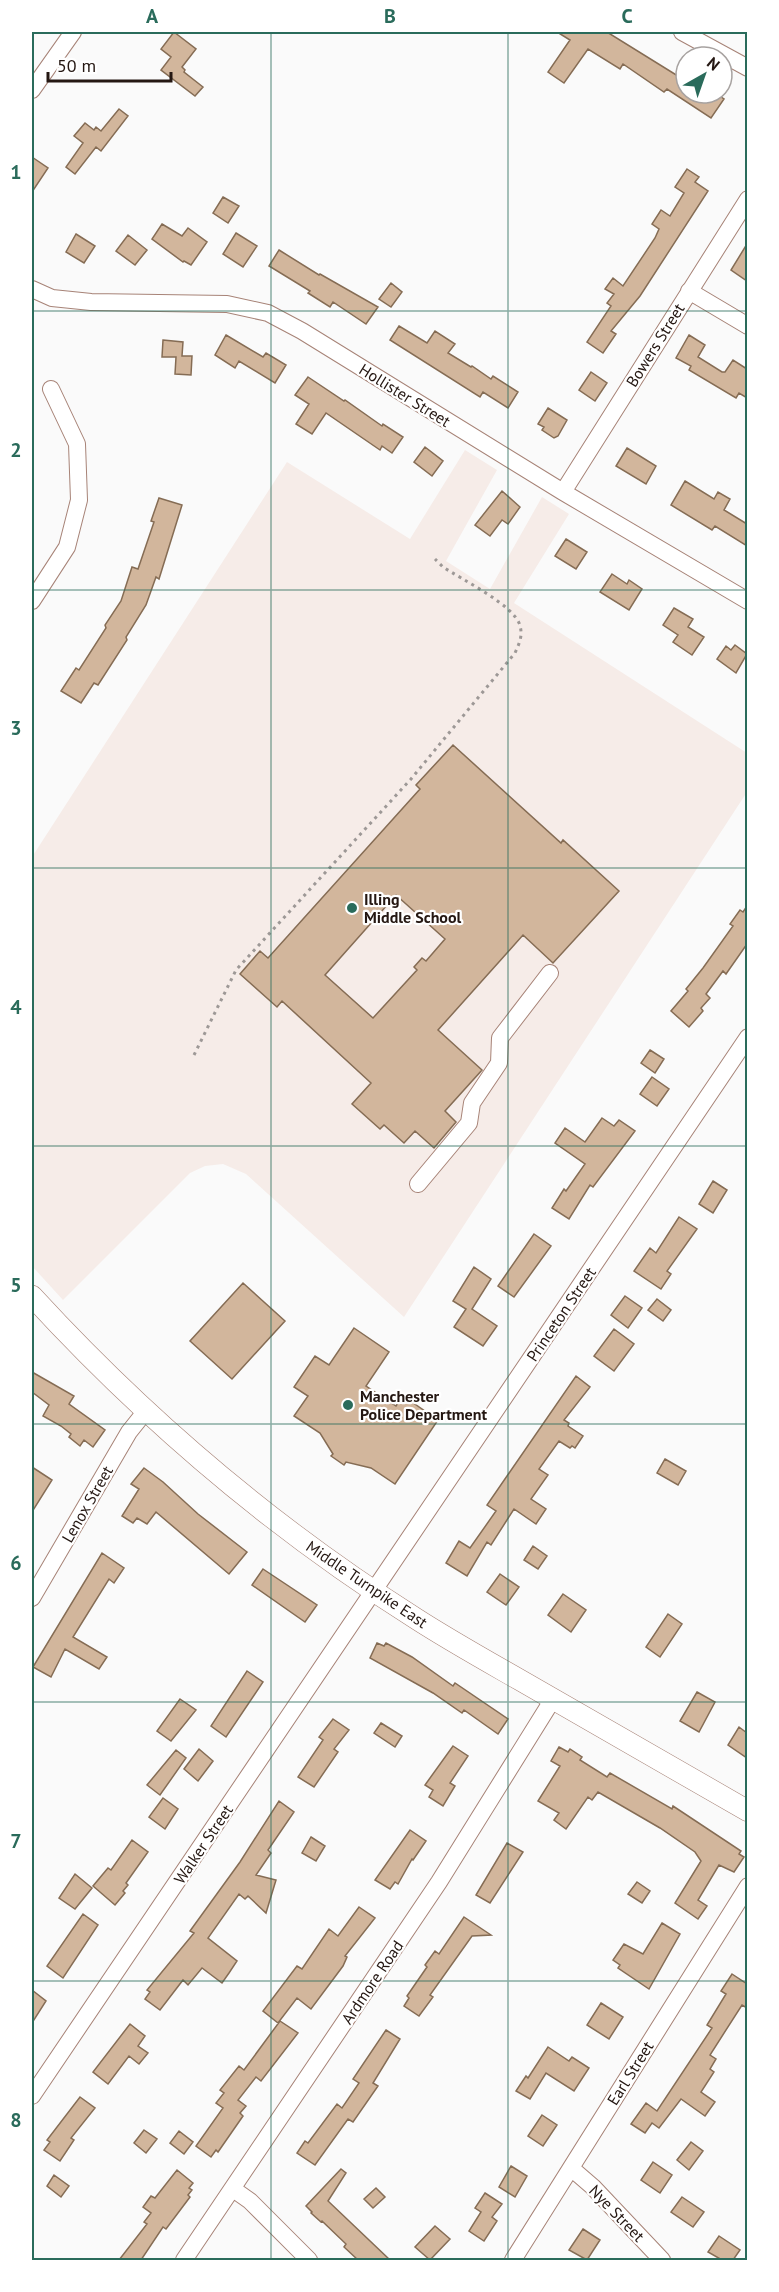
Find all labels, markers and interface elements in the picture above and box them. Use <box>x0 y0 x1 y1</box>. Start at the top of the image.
text: A <box>146 3 159 29</box>
text: B <box>384 3 396 29</box>
text: C <box>621 3 633 29</box>
scale bar <box>48 45 171 83</box>
north arrow <box>674 45 734 105</box>
text: N <box>703 52 724 75</box>
text: 50 m <box>57 54 96 77</box>
text: 1 <box>10 159 22 185</box>
street label: Bowers Street <box>621 299 689 390</box>
street label: Hollister Street <box>356 359 455 431</box>
text: 2 <box>10 437 22 463</box>
text: 3 <box>10 715 22 741</box>
place label: Illing Middle School <box>364 889 462 927</box>
marker: Illing Middle School <box>345 901 359 915</box>
text: 4 <box>10 994 22 1020</box>
street label: Princeton Street <box>522 1263 600 1365</box>
text: 5 <box>10 1272 22 1298</box>
place label: Manchester Police Department <box>360 1386 487 1424</box>
marker: Manchester Police Department <box>341 1398 355 1412</box>
street label: Lenox Street <box>57 1462 117 1546</box>
street label: Middle Turnpike East <box>302 1536 432 1632</box>
text: 6 <box>10 1550 22 1576</box>
street label: Walker Street <box>169 1800 237 1887</box>
text: 7 <box>10 1828 22 1854</box>
street label: Ardmore Road <box>337 1936 407 2028</box>
street label: Earl Street <box>603 2037 658 2109</box>
text: 8 <box>10 2107 22 2133</box>
street label: Nye Street <box>585 2180 649 2246</box>

